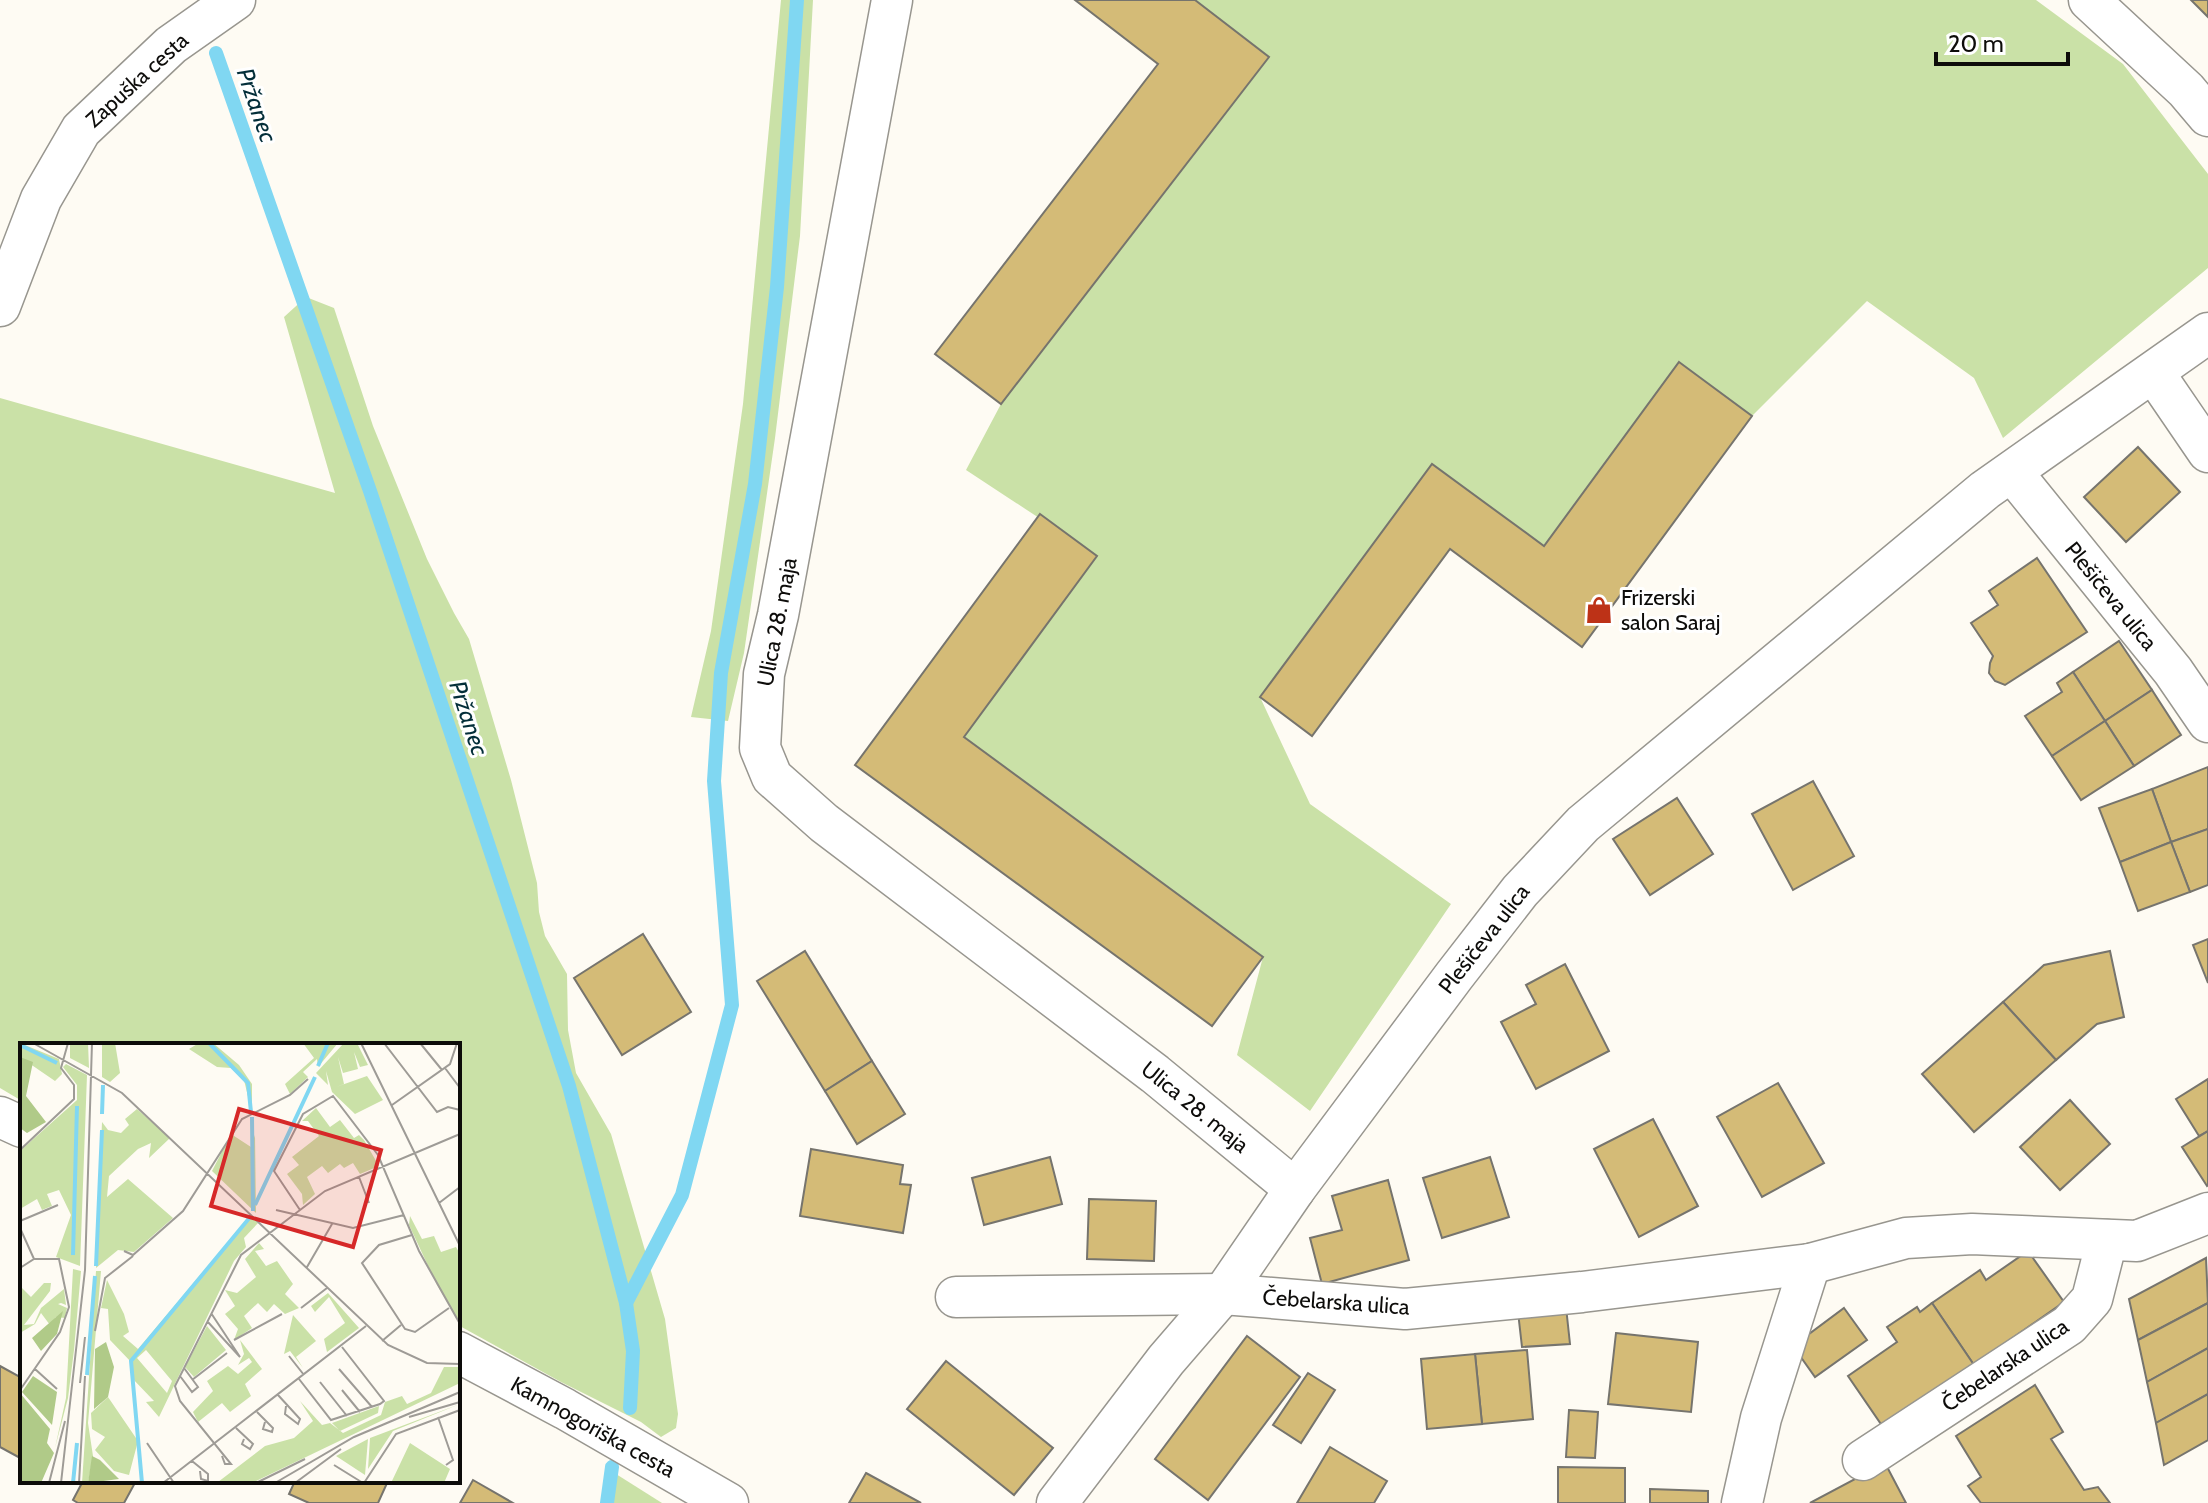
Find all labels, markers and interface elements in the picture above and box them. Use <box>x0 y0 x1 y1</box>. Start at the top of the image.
scale bar <box>1936 16 2068 66</box>
street label: Zapuška cesta <box>80 27 194 133</box>
text: 20 m <box>1948 29 2004 58</box>
water label: Pržanec <box>231 64 284 147</box>
street label: Plešičeva ulica <box>2059 536 2163 656</box>
street label: Ulica 28. maja <box>751 555 803 689</box>
place label: Frizerski salon Saraj <box>1621 584 1721 636</box>
shop icon: Frizerski salon Saraj <box>1584 595 1614 625</box>
water label: Pržanec <box>443 677 495 760</box>
street label: Plešičeva ulica <box>1433 878 1536 999</box>
inset map <box>20 1043 460 1483</box>
street label: Ulica 28. maja <box>1136 1055 1255 1159</box>
street label: Čebelarska ulica <box>1262 1283 1411 1321</box>
street label: Čebelarska ulica <box>1936 1312 2074 1417</box>
street label: Kamnogoriška cesta <box>506 1371 680 1484</box>

